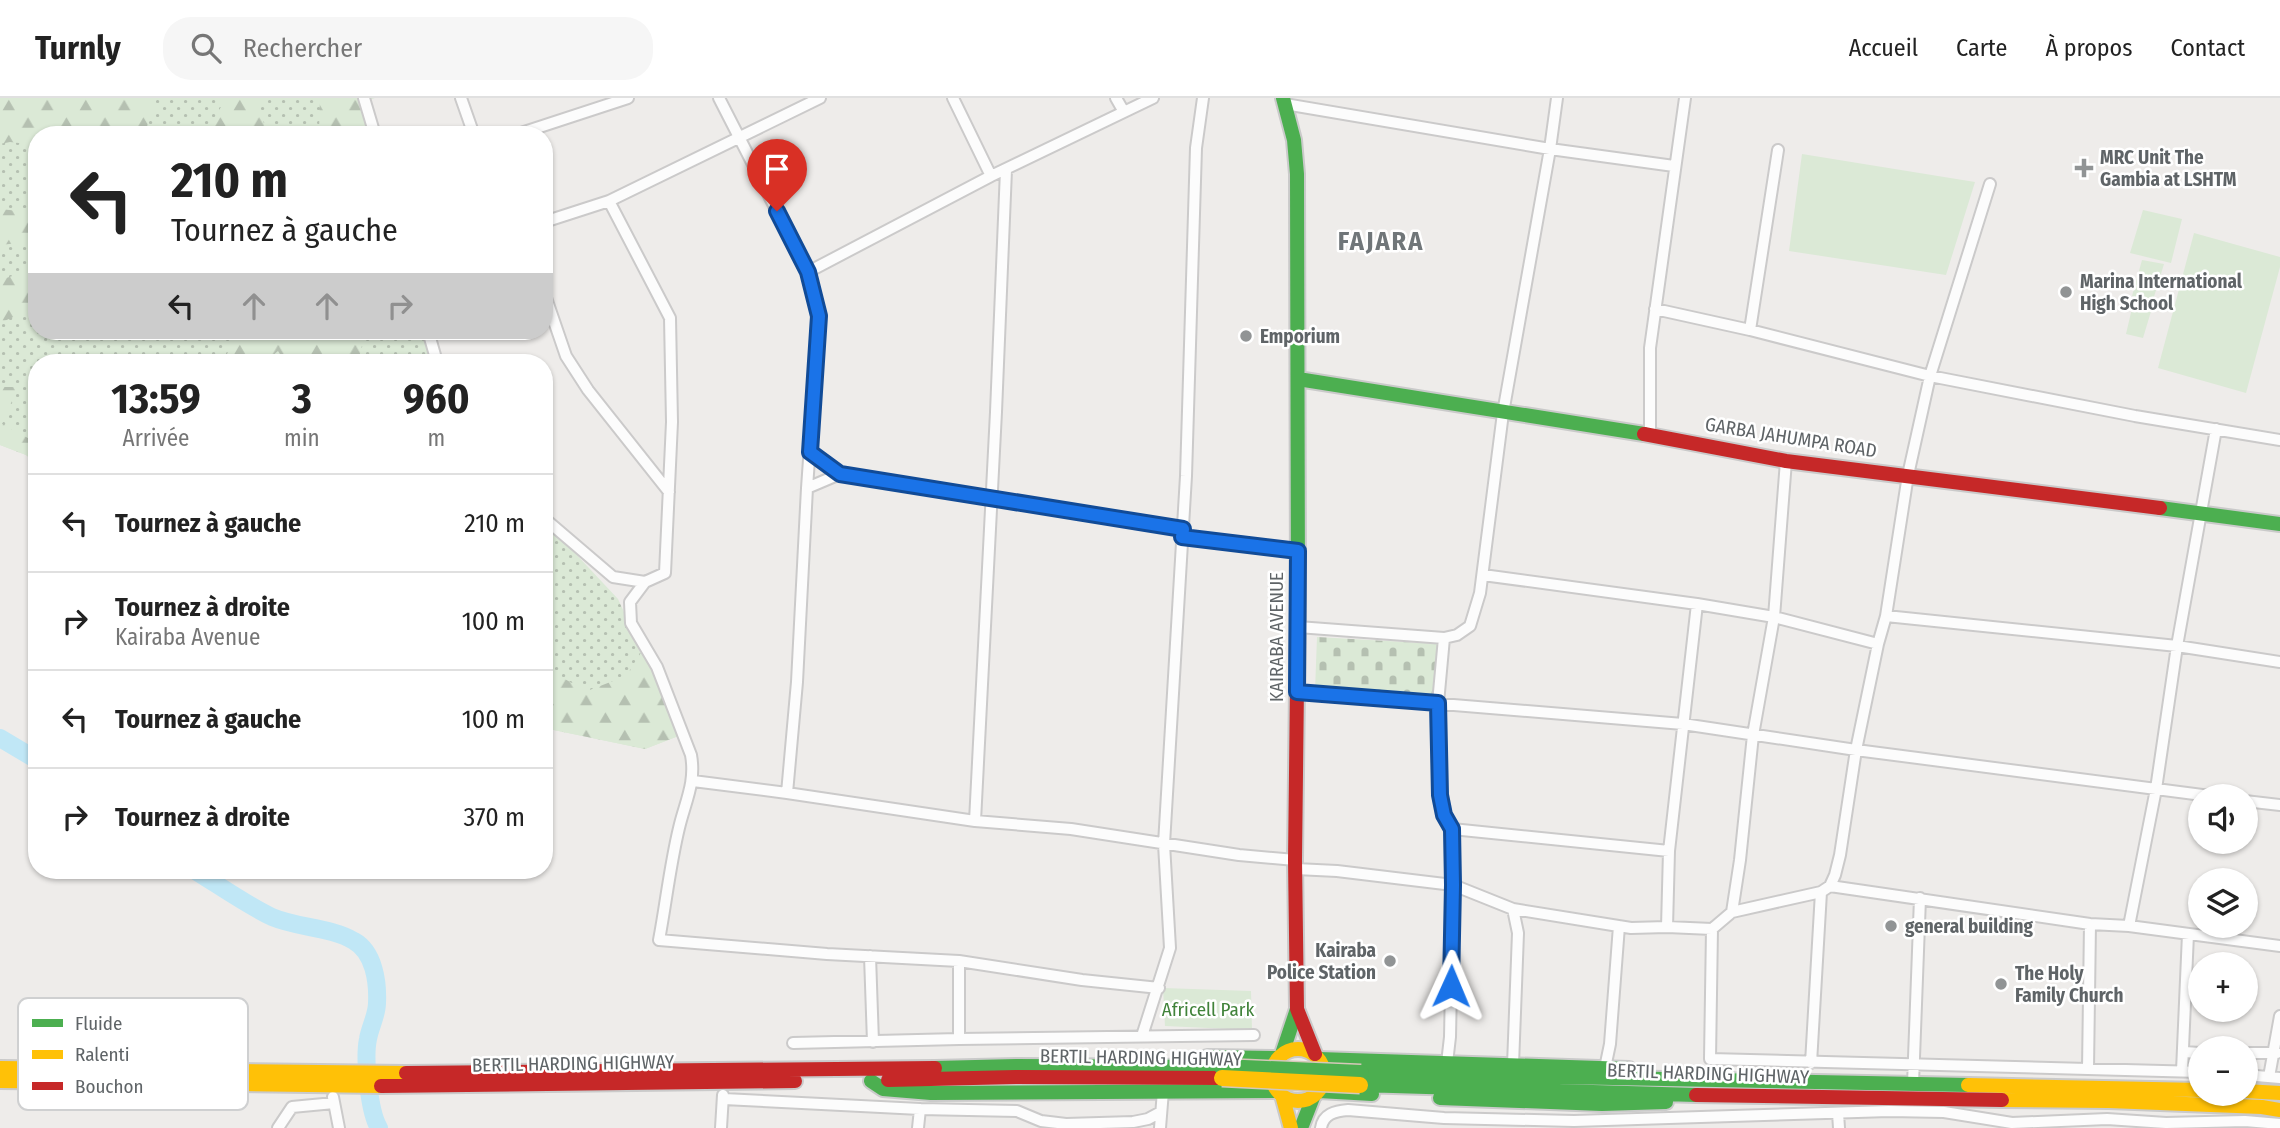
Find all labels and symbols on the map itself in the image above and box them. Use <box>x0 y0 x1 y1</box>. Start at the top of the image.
pin <box>747 139 807 211</box>
place label: MRC Unit The Gambia at LSHTM <box>2100 146 2237 191</box>
marker: MRC Unit The Gambia at LSHTM <box>2074 158 2094 178</box>
district label: FAJARA <box>1338 226 1424 257</box>
place label: Marina International High School <box>2080 270 2243 315</box>
marker: Marina International High School <box>2058 284 2074 300</box>
place label: Emporium <box>1260 325 1340 348</box>
marker: Emporium <box>1238 328 1254 344</box>
street label: GARBA JAHUMPA ROAD <box>1703 413 1878 462</box>
street label: KAIRABA AVENUE <box>1265 572 1288 702</box>
place label: general building <box>1905 915 2033 938</box>
marker: general building <box>1883 918 1899 934</box>
place label: Kairaba Police Station <box>1267 939 1376 984</box>
position arrow <box>1414 949 1488 1023</box>
marker: Kairaba Police Station <box>1382 953 1398 969</box>
place label: The Holy Family Church <box>2015 962 2123 1007</box>
marker: The Holy Family Church <box>1993 976 2009 992</box>
legend <box>18 998 248 1110</box>
park label: Africell Park <box>1162 998 1254 1021</box>
text: Fluide <box>75 1012 122 1035</box>
text: Ralenti <box>75 1043 130 1066</box>
street label: BERTIL HARDING HIGHWAY <box>1040 1044 1243 1071</box>
street label: BERTIL HARDING HIGHWAY <box>472 1050 675 1077</box>
street label: BERTIL HARDING HIGHWAY <box>1606 1058 1810 1089</box>
text: Bouchon <box>75 1075 143 1098</box>

